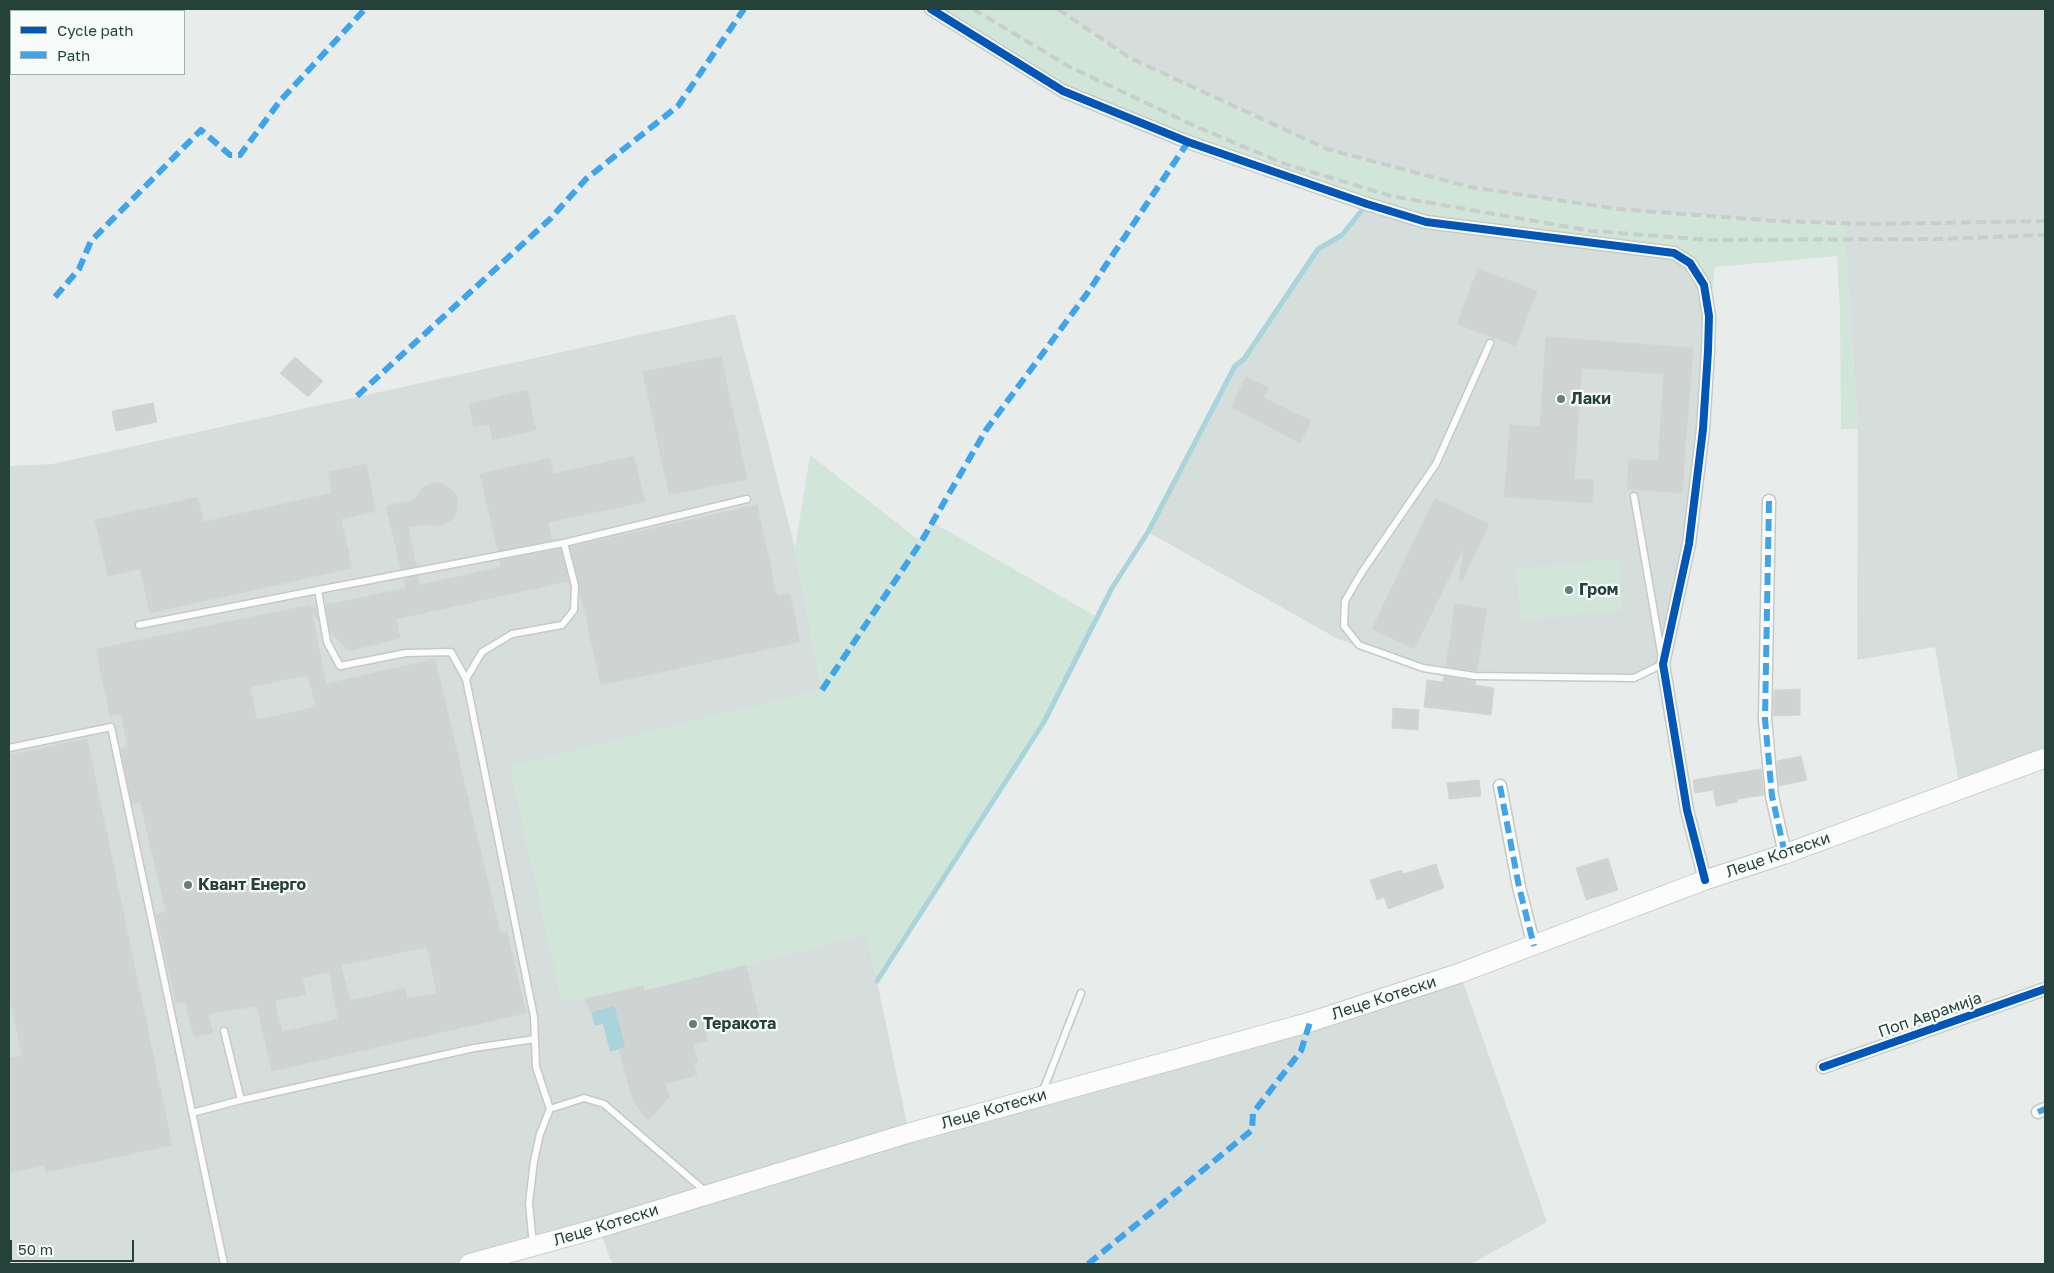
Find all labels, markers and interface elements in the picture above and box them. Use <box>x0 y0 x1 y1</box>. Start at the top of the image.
legend <box>10 10 185 75</box>
text: Cycle path <box>57 21 133 39</box>
text: Path <box>57 46 90 64</box>
place label: Лаки <box>1571 389 1611 409</box>
marker: Лаки <box>1555 393 1567 405</box>
place label: Гром <box>1579 580 1618 600</box>
marker: Гром <box>1563 584 1575 596</box>
street label: Леце Котески <box>1723 828 1833 882</box>
place label: Квант Енерго <box>198 875 306 895</box>
marker: Квант Енерго <box>182 879 194 891</box>
street label: Леце Котески <box>1329 972 1439 1024</box>
street label: Поп Аврамија <box>1876 988 1984 1042</box>
place label: Теракота <box>703 1014 776 1034</box>
marker: Теракота <box>687 1018 699 1030</box>
street label: Леце Котески <box>939 1085 1049 1133</box>
street label: Леце Котески <box>551 1200 661 1250</box>
scale bar <box>12 1230 136 1262</box>
text: 50 m <box>18 1240 53 1258</box>

